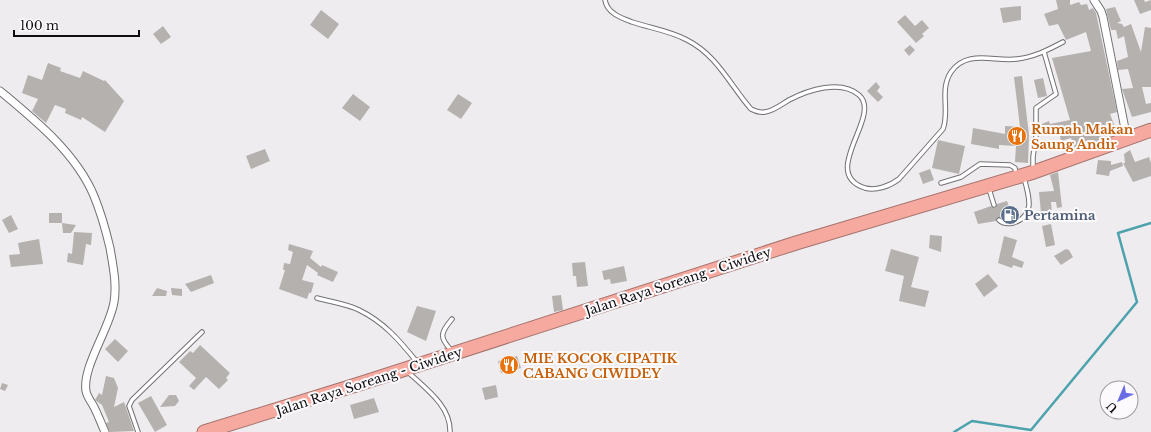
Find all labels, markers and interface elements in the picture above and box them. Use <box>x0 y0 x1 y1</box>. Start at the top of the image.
scale bar <box>14 12 139 38</box>
text: 100 m <box>20 18 59 33</box>
place label: Rumah Makan Saung Andir <box>1031 121 1134 153</box>
restaurant icon: Rumah Makan Saung Andir <box>1006 125 1028 147</box>
fuel station icon: Pertamina <box>999 204 1021 226</box>
place label: Pertamina <box>1024 207 1096 224</box>
street label: Jalan Raya Soreang - Ciwidey <box>581 243 774 320</box>
street label: Jalan Raya Soreang - Ciwidey <box>272 343 465 420</box>
place label: MIE KOCOK CIPATIK CABANG CIWIDEY <box>523 350 677 382</box>
restaurant icon: MIE KOCOK CIPATIK CABANG CIWIDEY <box>498 354 520 376</box>
north arrow <box>1099 380 1139 420</box>
text: U <box>1103 399 1120 416</box>

